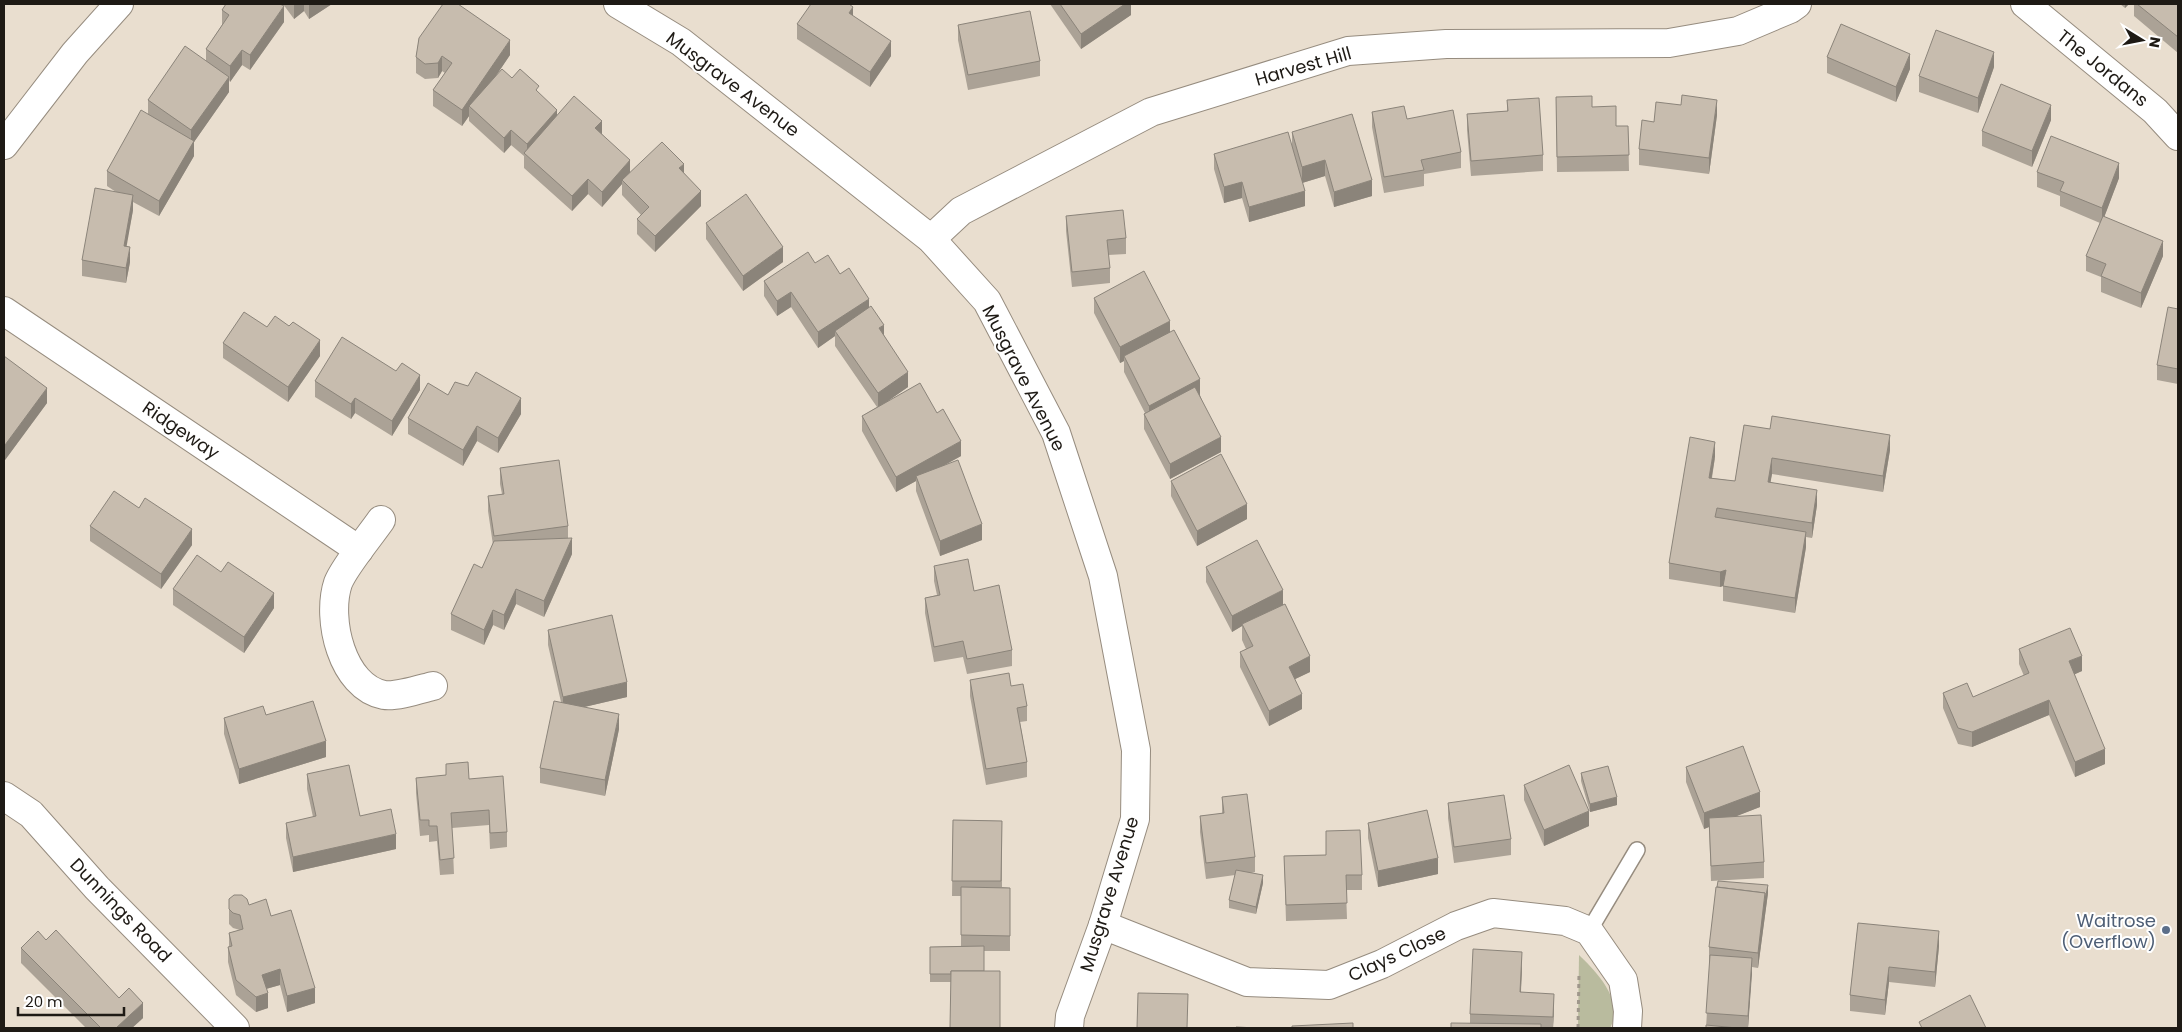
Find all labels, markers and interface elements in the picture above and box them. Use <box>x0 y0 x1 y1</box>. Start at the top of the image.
north arrow <box>2117 15 2167 65</box>
street label: The Jordans <box>2052 24 2154 112</box>
street label: Musgrave Avenue <box>661 26 805 142</box>
text: N <box>2144 35 2166 49</box>
street label: Harvest Hill <box>1252 40 1354 92</box>
street label: Musgrave Avenue <box>976 301 1072 455</box>
street label: Ridgeway <box>138 395 224 465</box>
street label: Musgrave Avenue <box>1073 813 1145 975</box>
street label: Dunnings Road <box>65 852 177 968</box>
place label: Waitrose (Overflow) <box>2061 908 2156 954</box>
street label: Clays Close <box>1344 920 1450 988</box>
marker: Waitrose (Overflow) <box>2160 924 2172 936</box>
scale bar <box>18 984 124 1016</box>
text: 20 m <box>25 991 63 1012</box>

